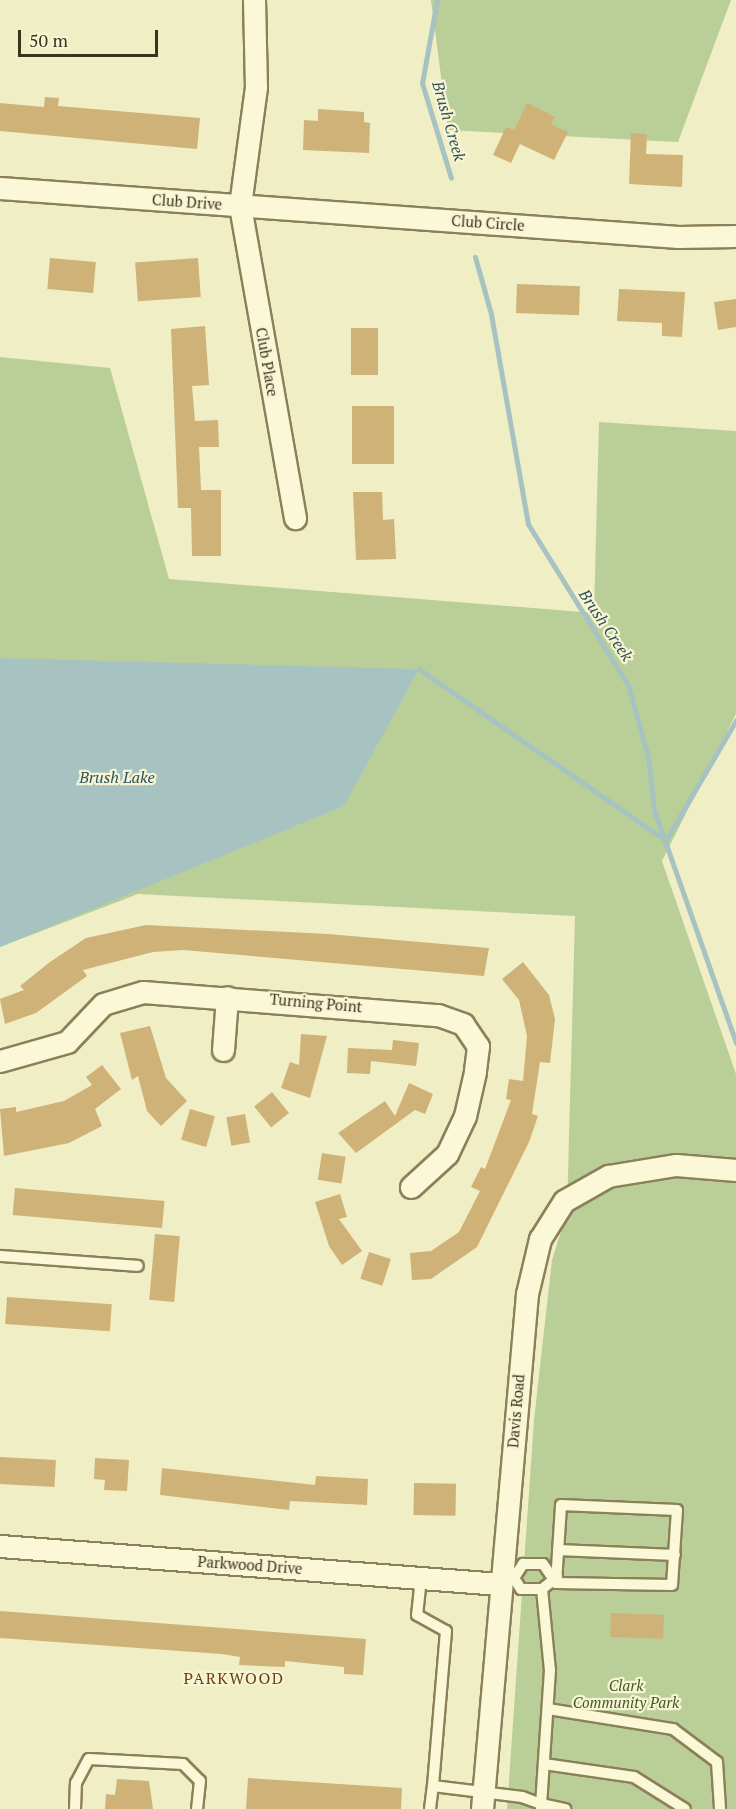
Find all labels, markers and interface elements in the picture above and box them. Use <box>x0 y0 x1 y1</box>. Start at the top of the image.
scale bar <box>21 18 160 56</box>
text: 50 m <box>29 28 68 52</box>
water label: Brush Creek <box>428 79 470 163</box>
street label: Club Drive <box>151 191 223 213</box>
street label: Club Circle <box>451 211 525 235</box>
street label: Club Place <box>252 326 282 398</box>
water label: Brush Creek <box>575 586 637 664</box>
water label: Brush Lake <box>79 767 155 787</box>
street label: Turning Point <box>269 990 363 1016</box>
street label: Davis Road <box>504 1373 528 1449</box>
street label: Parkwood Drive <box>197 1552 303 1578</box>
district label: PARKWOOD <box>183 1668 285 1688</box>
park label: Clark Community Park <box>573 1676 679 1711</box>

